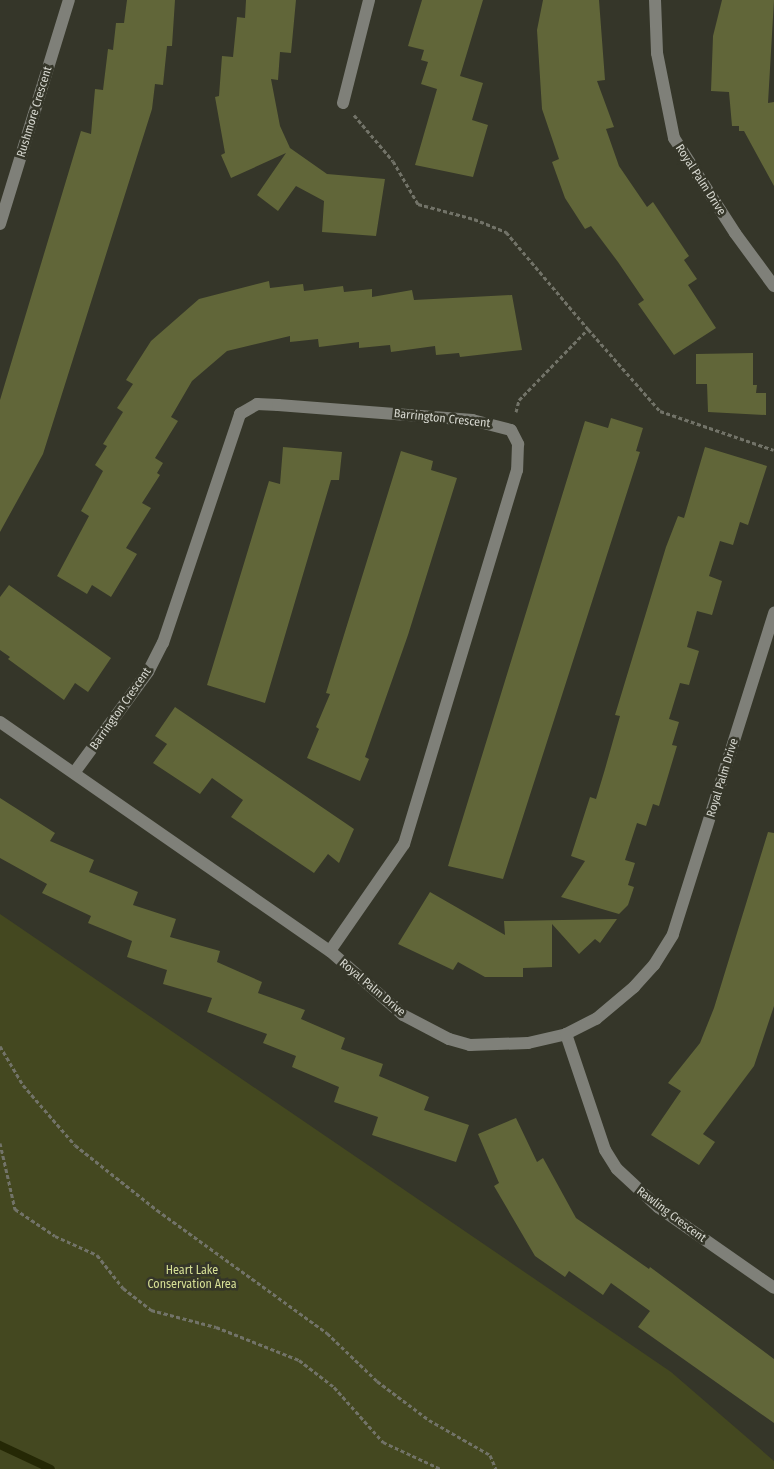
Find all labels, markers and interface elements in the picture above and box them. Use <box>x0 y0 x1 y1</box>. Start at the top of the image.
street label: Rushmore Crescent <box>14 65 56 159</box>
street label: Royal Palm Drive <box>672 142 728 218</box>
street label: Barrington Crescent <box>393 407 491 431</box>
street label: Barrington Crescent <box>87 665 155 753</box>
street label: Royal Palm Drive <box>704 737 742 819</box>
street label: Royal Palm Drive <box>336 956 408 1020</box>
street label: Rawling Crescent <box>634 1184 708 1246</box>
park label: Heart Lake Conservation Area <box>147 1264 237 1292</box>

